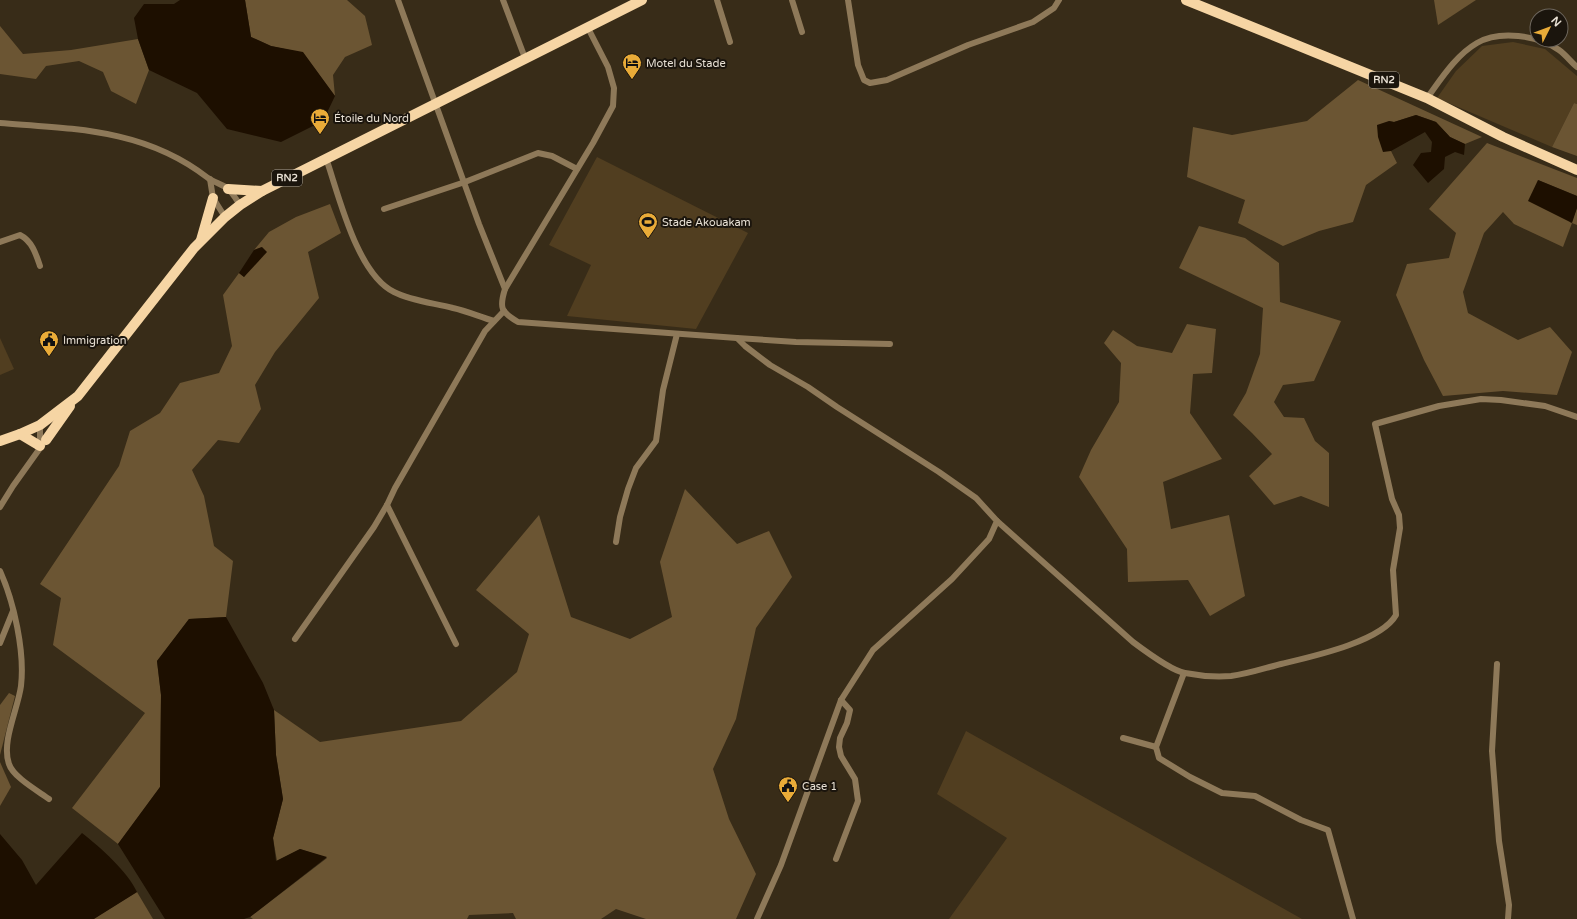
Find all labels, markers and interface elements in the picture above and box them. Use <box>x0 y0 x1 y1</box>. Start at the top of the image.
north arrow <box>1529 8 1569 48</box>
text: N <box>1548 14 1564 29</box>
hotel icon: Motel du Stade <box>621 52 643 80</box>
place label: Motel du Stade <box>646 57 726 70</box>
road number: RN2 <box>1369 72 1399 88</box>
hotel icon: Étoile du Nord <box>309 107 331 135</box>
place label: Étoile du Nord <box>334 111 409 125</box>
road number: RN2 <box>272 170 302 186</box>
sports icon: Stade Akouakam <box>637 211 659 239</box>
place label: Stade Akouakam <box>662 216 751 229</box>
public building icon: Immigration <box>38 329 60 357</box>
place label: Immigration <box>63 334 127 347</box>
public building icon: Case 1 <box>777 775 799 803</box>
place label: Case 1 <box>802 780 837 793</box>

